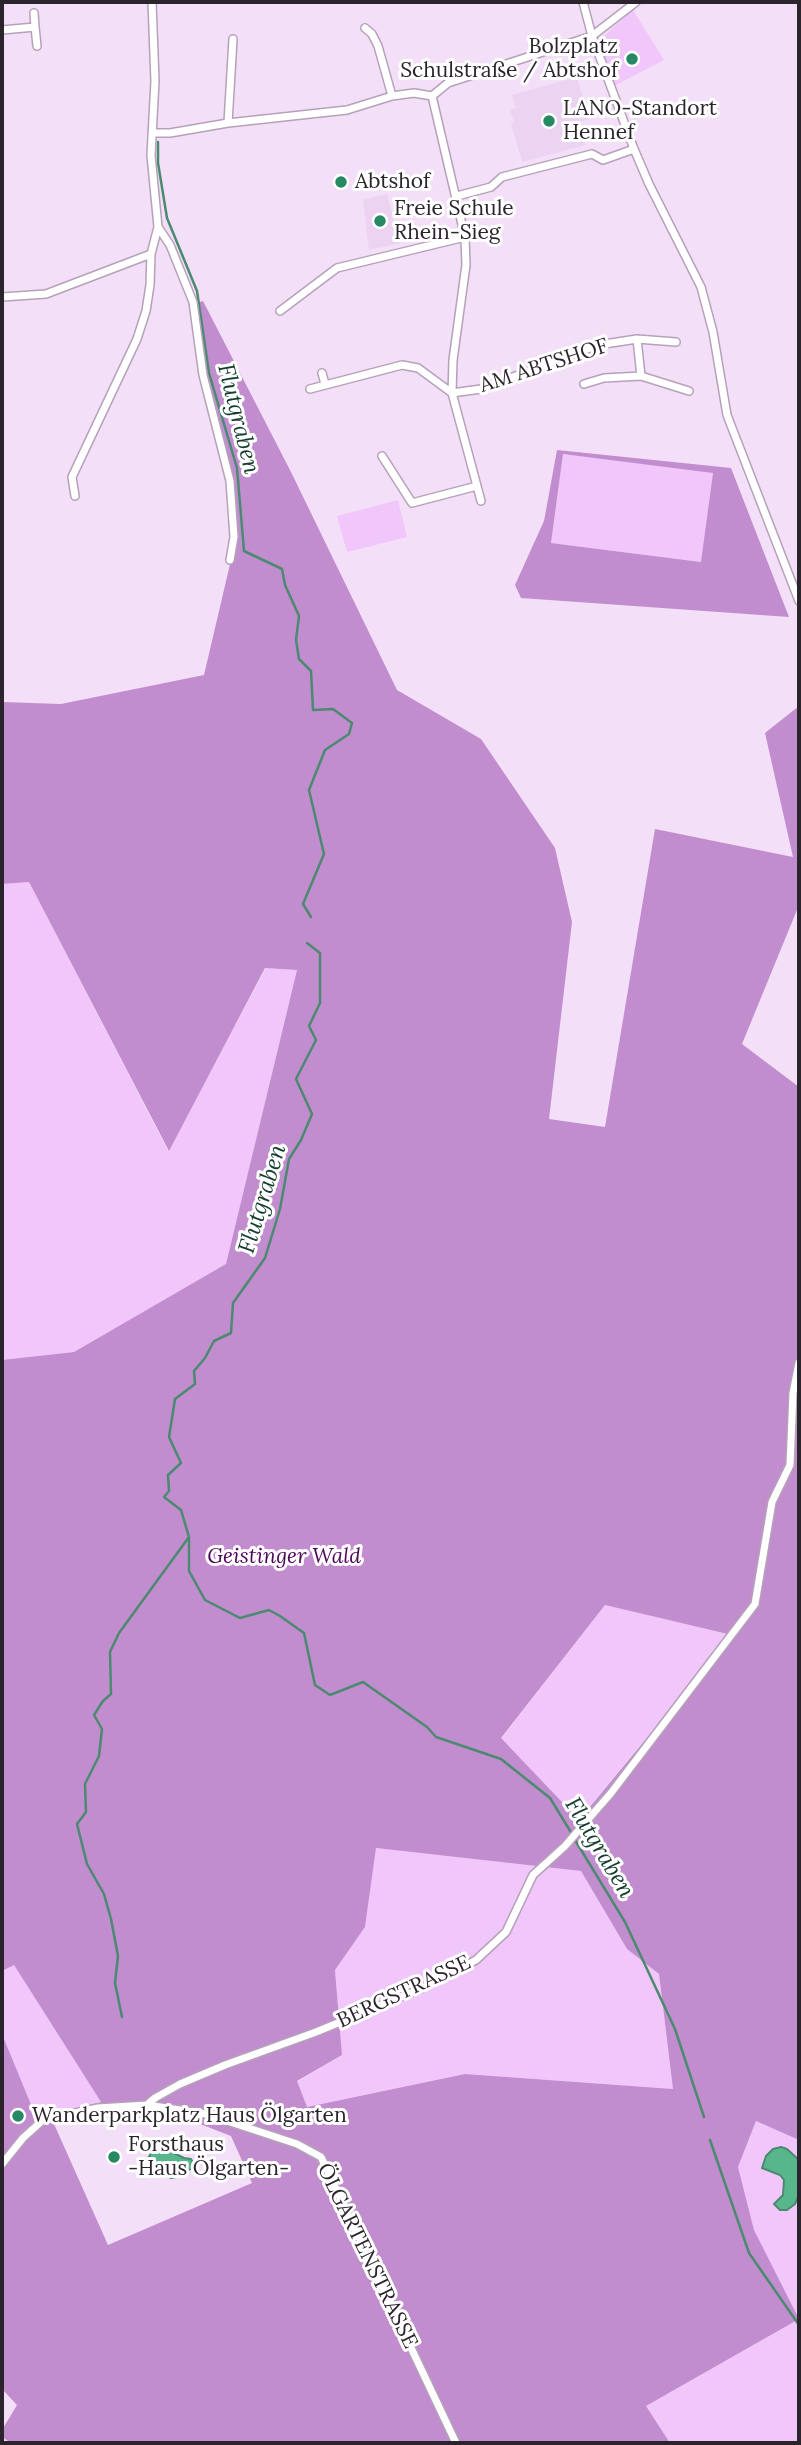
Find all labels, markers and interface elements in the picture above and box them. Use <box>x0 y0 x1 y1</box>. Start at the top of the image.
place label: Bolzplatz Schulstraße / Abtshof <box>400 34 618 84</box>
marker: Bolzplatz Schulstraße / Abtshof <box>624 51 640 67</box>
place label: LANO-Standort Hennef <box>563 96 717 146</box>
marker: LANO-Standort Hennef <box>541 113 557 129</box>
place label: Abtshof <box>355 169 430 195</box>
marker: Abtshof <box>333 174 349 190</box>
place label: Freie Schule Rhein-Sieg <box>394 196 514 246</box>
marker: Freie Schule Rhein-Sieg <box>372 213 388 229</box>
street label: AM ABTSHOF <box>477 333 611 399</box>
water label: Flutgraben <box>211 361 265 477</box>
water label: Flutgraben <box>233 1141 293 1257</box>
park label: Geistinger Wald <box>207 1544 361 1570</box>
water label: Flutgraben <box>558 1793 640 1903</box>
street label: BERGSTRASSE <box>333 1950 475 2034</box>
place label: Wanderparkplatz Haus Ölgarten <box>32 2103 347 2129</box>
marker: Wanderparkplatz Haus Ölgarten <box>10 2108 26 2124</box>
place label: Forsthaus -Haus Ölgarten- <box>128 2132 289 2182</box>
marker: Forsthaus -Haus Ölgarten- <box>106 2149 122 2165</box>
street label: ÖLGARTENSTRASSE <box>311 2159 423 2353</box>

